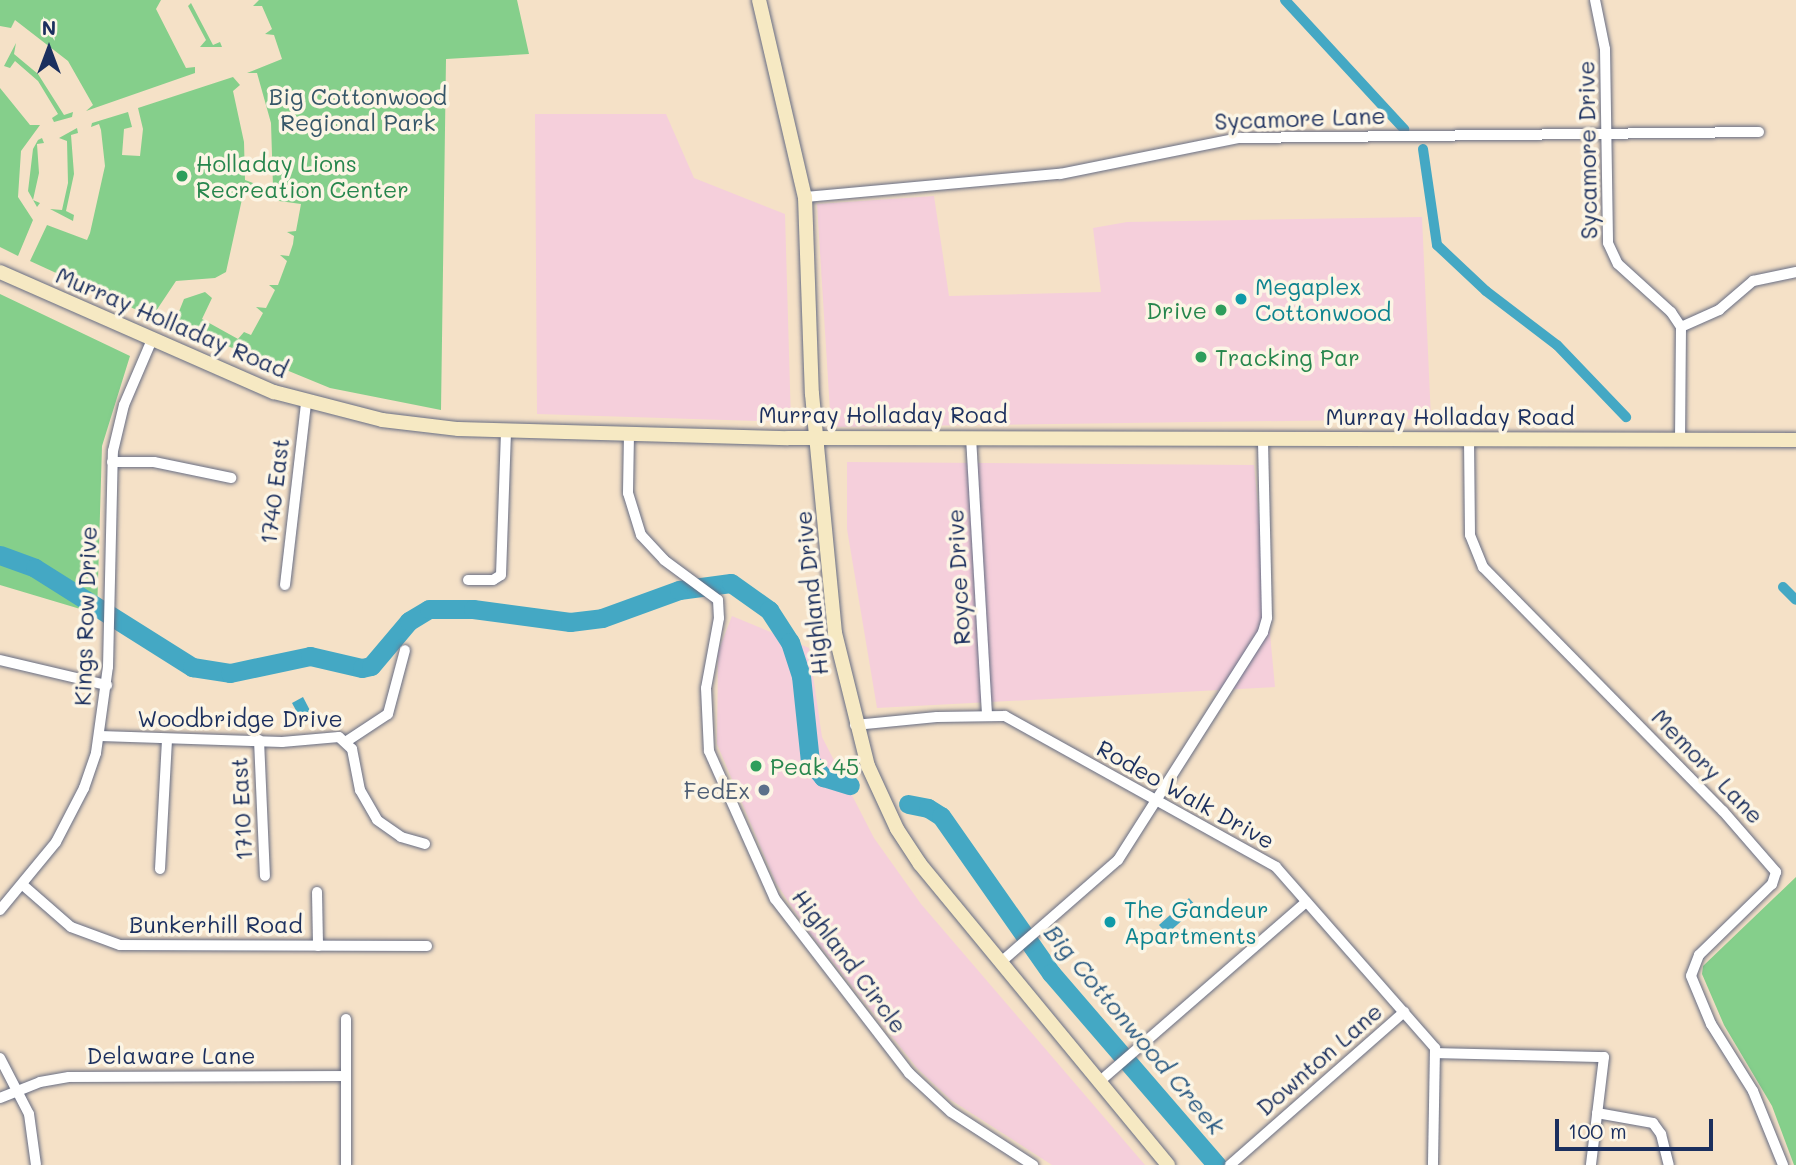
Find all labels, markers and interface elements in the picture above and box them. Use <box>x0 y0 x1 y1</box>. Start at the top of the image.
north arrow <box>14 14 84 84</box>
text: N <box>42 15 56 40</box>
street label: Sycamore Drive <box>1572 60 1602 240</box>
park label: Big Cottonwood Regional Park <box>269 82 447 136</box>
street label: Sycamore Lane <box>1214 101 1386 135</box>
place label: Holladay Lions Recreation Center <box>196 149 409 203</box>
marker: Holladay Lions Recreation Center <box>174 168 190 184</box>
street label: Murray Holladay Road <box>52 261 292 383</box>
place label: Megaplex Cottonwood <box>1255 272 1391 326</box>
marker: Megaplex Cottonwood <box>1233 291 1249 307</box>
place label: Drive <box>1146 296 1207 324</box>
marker: Drive <box>1213 302 1229 318</box>
place label: Tracking Par <box>1215 343 1360 371</box>
marker: Tracking Par <box>1193 349 1209 365</box>
street label: Murray Holladay Road <box>758 400 1008 428</box>
street label: Murray Holladay Road <box>1325 402 1575 430</box>
street label: 1740 East <box>254 436 294 546</box>
street label: Royce Drive <box>941 508 975 646</box>
street label: Highland Drive <box>789 509 833 677</box>
street label: Kings Row Drive <box>68 526 102 706</box>
street label: Memory Lane <box>1646 703 1770 829</box>
street label: Woodbridge Drive <box>137 704 343 732</box>
street label: Rodeo Walk Drive <box>1092 734 1280 854</box>
place label: Peak 45 <box>770 752 859 780</box>
street label: 1710 East <box>225 756 257 862</box>
marker: Peak 45 <box>748 758 764 774</box>
place label: FedEx <box>683 776 750 804</box>
marker: FedEx <box>756 782 772 798</box>
street label: Highland Circle <box>787 884 913 1038</box>
place label: The Gandeur Apartments <box>1124 895 1268 949</box>
street label: Bunkerhill Road <box>129 910 303 938</box>
marker: The Gandeur Apartments <box>1102 914 1118 930</box>
water label: Big Cottonwood Creek <box>1039 918 1231 1140</box>
street label: Downton Lane <box>1251 997 1387 1121</box>
street label: Delaware Lane <box>87 1041 255 1069</box>
scale bar <box>1558 1106 1716 1150</box>
text: 100 m <box>1568 1117 1627 1144</box>

